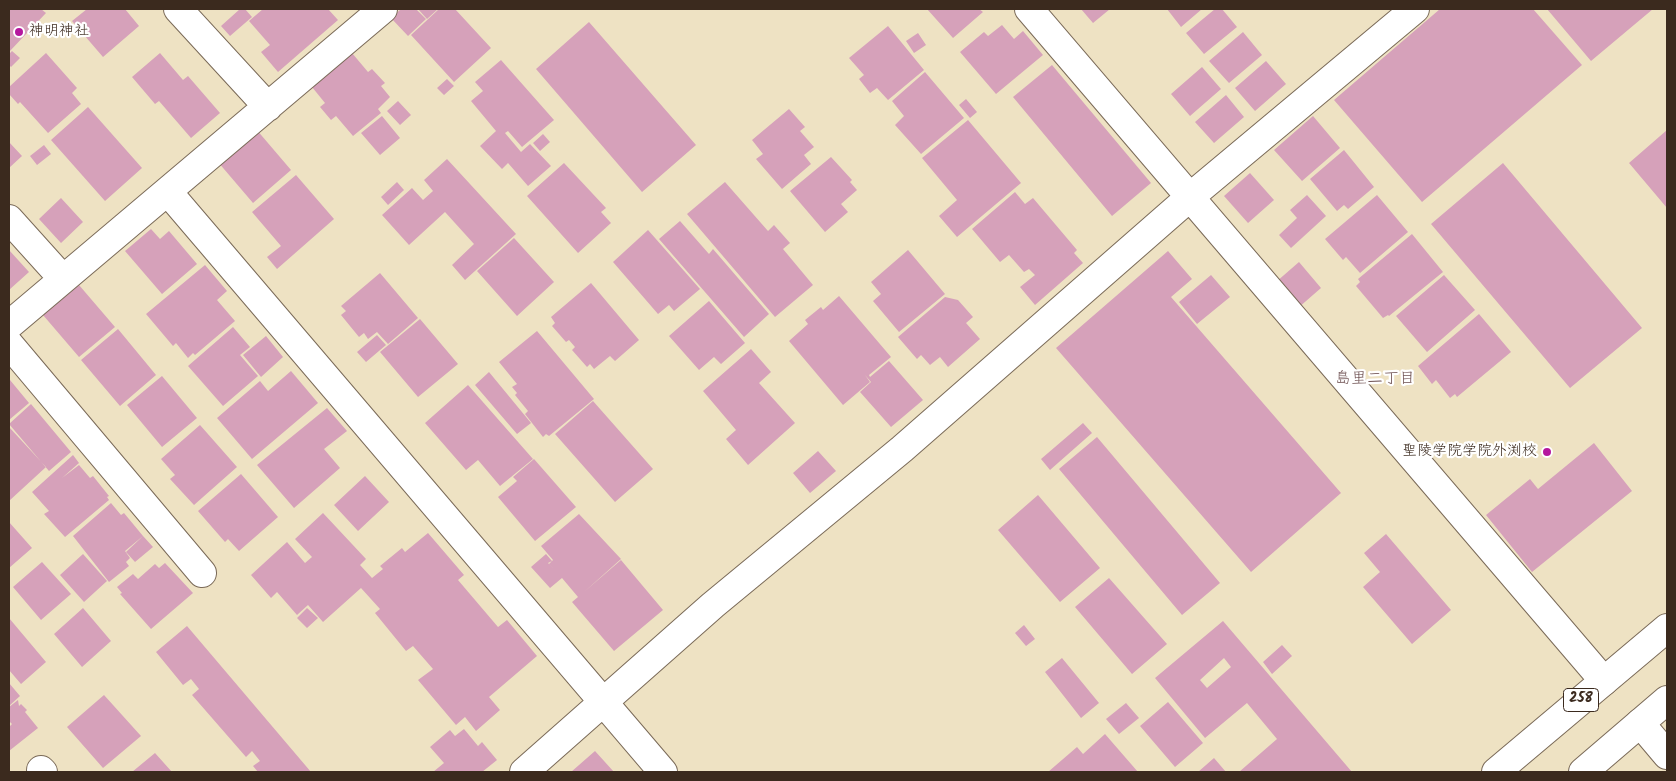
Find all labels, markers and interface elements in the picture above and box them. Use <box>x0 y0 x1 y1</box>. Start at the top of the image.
place label: 神明神社 <box>29 23 89 41</box>
marker: 神明神社 <box>13 26 25 38</box>
district label: 島里二丁目 <box>1335 370 1415 390</box>
place label: 聖陵学院学院外渕校 <box>1402 443 1537 461</box>
marker: 聖陵学院学院外渕校 <box>1541 446 1553 458</box>
road number: 258 <box>1564 688 1598 712</box>

